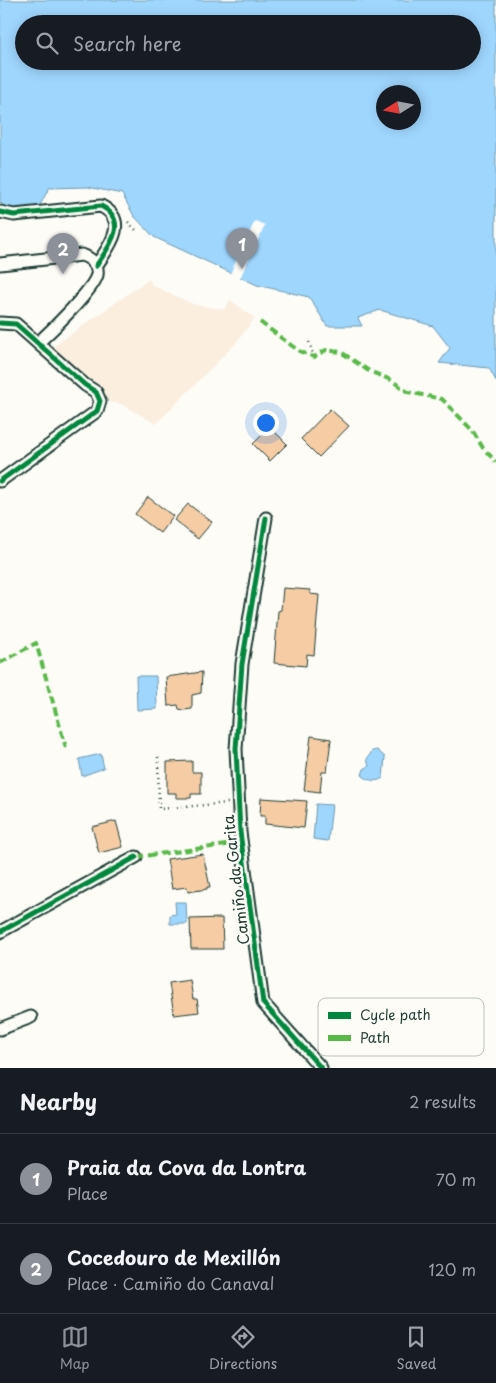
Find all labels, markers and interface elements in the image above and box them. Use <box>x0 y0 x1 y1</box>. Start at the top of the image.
search box <box>15 15 481 70</box>
icon: search <box>33 29 61 57</box>
text: Search here <box>73 29 182 57</box>
north arrow <box>376 85 421 130</box>
pin: 1 <box>226 228 258 269</box>
pin: 2 <box>47 233 79 274</box>
your location <box>253 410 279 436</box>
street label: Camiño da Garita <box>216 813 254 946</box>
legend <box>318 998 484 1056</box>
text: Cycle path <box>360 1004 431 1025</box>
text: Path <box>360 1027 390 1048</box>
text: Nearby <box>20 1085 97 1117</box>
text: 2 results <box>409 1089 476 1113</box>
text: Praia da Cova da Lontra <box>67 1153 307 1181</box>
text: 1 <box>32 1167 40 1191</box>
text: 70 m <box>436 1167 476 1191</box>
text: Place <box>67 1181 108 1205</box>
text: Cocedouro de Mexillón <box>67 1243 281 1271</box>
text: 2 <box>30 1257 42 1281</box>
text: 120 m <box>429 1257 476 1281</box>
text: Place · Camiño do Canaval <box>67 1271 274 1295</box>
tab: Map <box>60 1323 90 1374</box>
tab: Directions <box>209 1323 277 1374</box>
tab: Saved <box>397 1323 436 1374</box>

